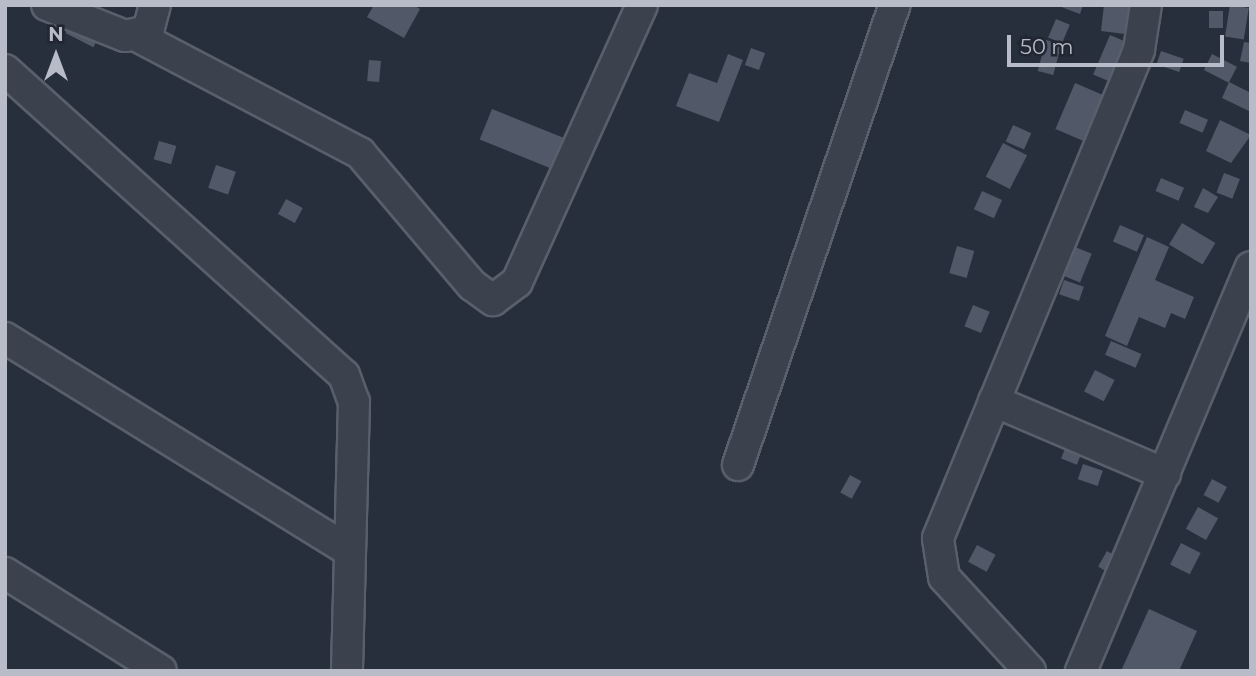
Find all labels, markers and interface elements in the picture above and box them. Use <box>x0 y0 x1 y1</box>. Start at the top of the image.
north arrow <box>21 21 91 91</box>
scale bar <box>1011 21 1228 65</box>
text: N <box>48 23 64 46</box>
text: 50 m <box>1020 34 1074 59</box>

